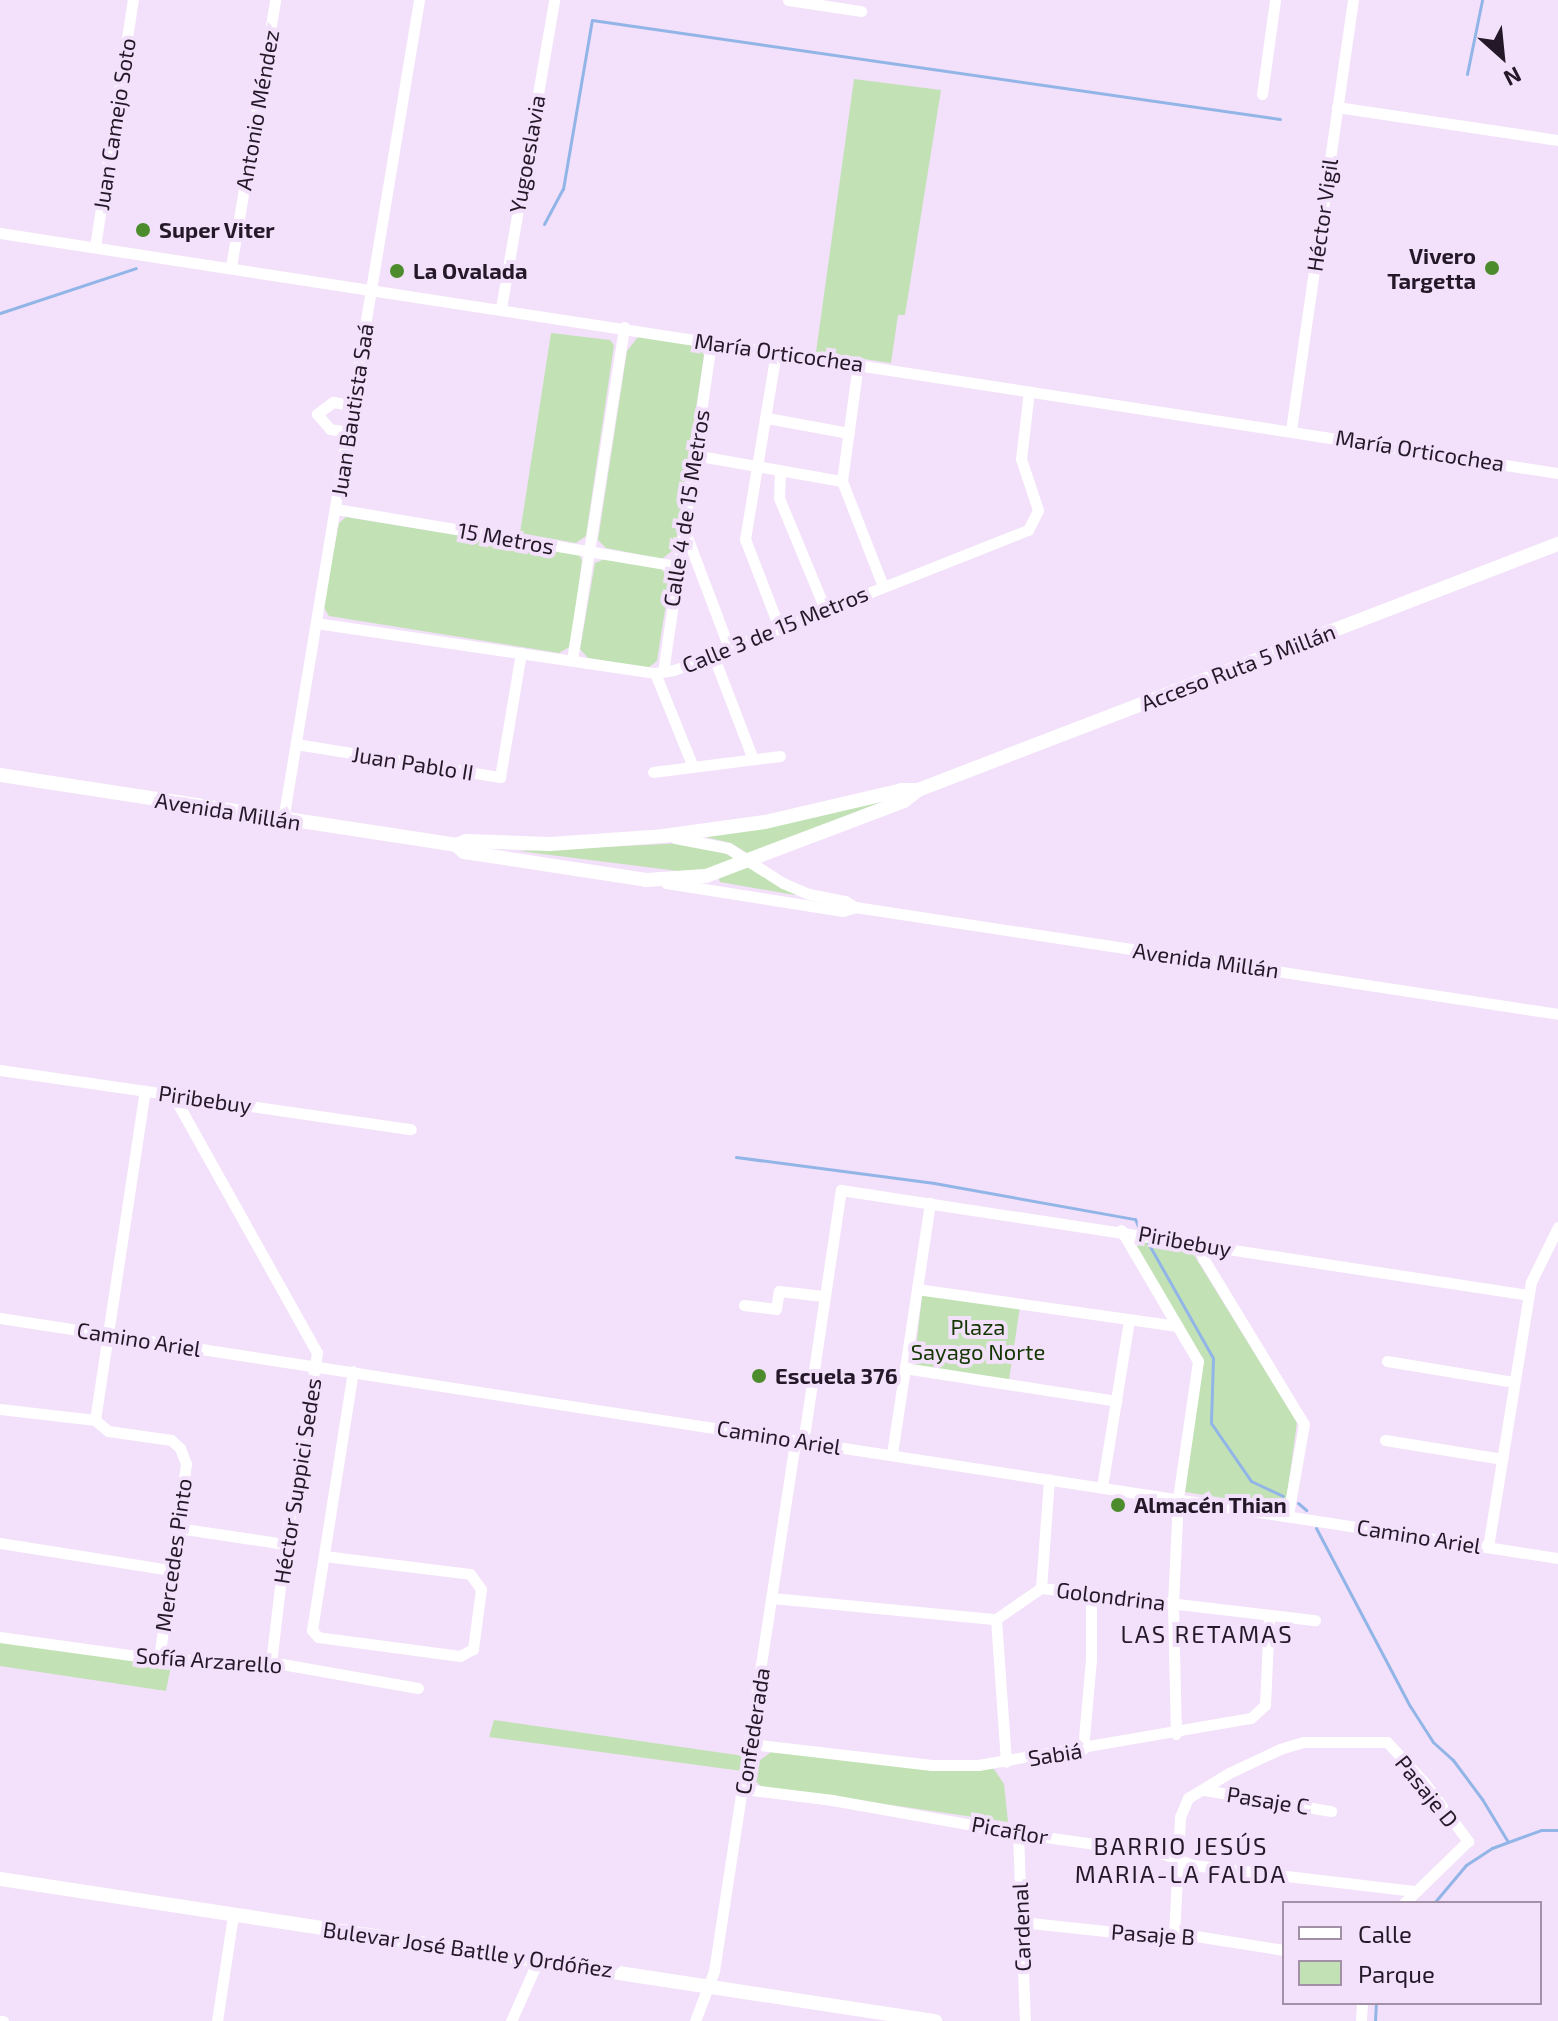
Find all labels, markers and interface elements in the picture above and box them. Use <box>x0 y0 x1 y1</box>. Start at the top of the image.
north arrow <box>1462 16 1542 96</box>
street label: Antonio Méndez <box>230 28 284 192</box>
street label: Juan Camejo Soto <box>87 36 141 212</box>
text: N <box>1500 62 1526 93</box>
street label: Yugoeslavia <box>504 93 550 215</box>
street label: Héctor Vigil <box>1301 156 1343 274</box>
place label: Super Viter <box>159 217 276 243</box>
marker: Super Viter <box>134 221 152 239</box>
place label: Vivero Targetta <box>1387 242 1476 294</box>
place label: La Ovalada <box>413 258 527 284</box>
marker: Vivero Targetta <box>1483 259 1501 277</box>
marker: La Ovalada <box>388 262 406 280</box>
street label: Juan Bautista Saá <box>325 322 379 498</box>
street label: María Orticochea <box>693 327 865 377</box>
street label: Calle 4 de 15 Metros <box>657 408 715 608</box>
street label: María Orticochea <box>1334 424 1506 476</box>
street label: 15 Metros <box>456 517 556 559</box>
street label: Calle 3 de 15 Metros <box>678 580 872 678</box>
street label: Acceso Ruta 5 Millán <box>1137 618 1339 716</box>
street label: Juan Pablo II <box>350 740 476 786</box>
street label: Avenida Millán <box>153 786 303 836</box>
street label: Avenida Millán <box>1131 937 1281 983</box>
street label: Piribebuy <box>157 1079 253 1119</box>
street label: Piribebuy <box>1137 1220 1233 1262</box>
park label: Plaza Sayago Norte <box>911 1313 1045 1364</box>
street label: Camino Ariel <box>75 1316 203 1362</box>
place label: Escuela 376 <box>775 1363 898 1389</box>
marker: Escuela 376 <box>750 1367 768 1385</box>
street label: Héctor Suppici Sedes <box>268 1376 326 1586</box>
street label: Camino Ariel <box>715 1414 843 1460</box>
street label: Mercedes Pinto <box>149 1477 197 1633</box>
place label: Almacén Thian <box>1134 1492 1287 1518</box>
marker: Almacén Thian <box>1109 1496 1127 1514</box>
street label: Camino Ariel <box>1355 1513 1483 1559</box>
street label: Golondrina <box>1055 1576 1167 1616</box>
district label: LAS RETAMAS <box>1120 1620 1294 1648</box>
street label: Sofía Arzarello <box>135 1642 283 1678</box>
street label: Confederada <box>729 1666 775 1796</box>
street label: Sabiá <box>1026 1737 1084 1771</box>
street label: Pasaje D <box>1390 1750 1464 1832</box>
street label: Pasaje C <box>1225 1780 1311 1820</box>
street label: Picaflor <box>970 1810 1050 1850</box>
district label: BARRIO JESÚS MARIA-LA FALDA <box>1074 1832 1288 1888</box>
street label: Cardenal <box>1006 1882 1036 1972</box>
legend <box>1282 1901 1542 2005</box>
street label: Bulevar José Batlle y Ordóñez <box>320 1915 616 1983</box>
street label: Pasaje B <box>1110 1918 1196 1950</box>
text: Calle <box>1358 1919 1412 1948</box>
text: Parque <box>1358 1959 1435 1988</box>

